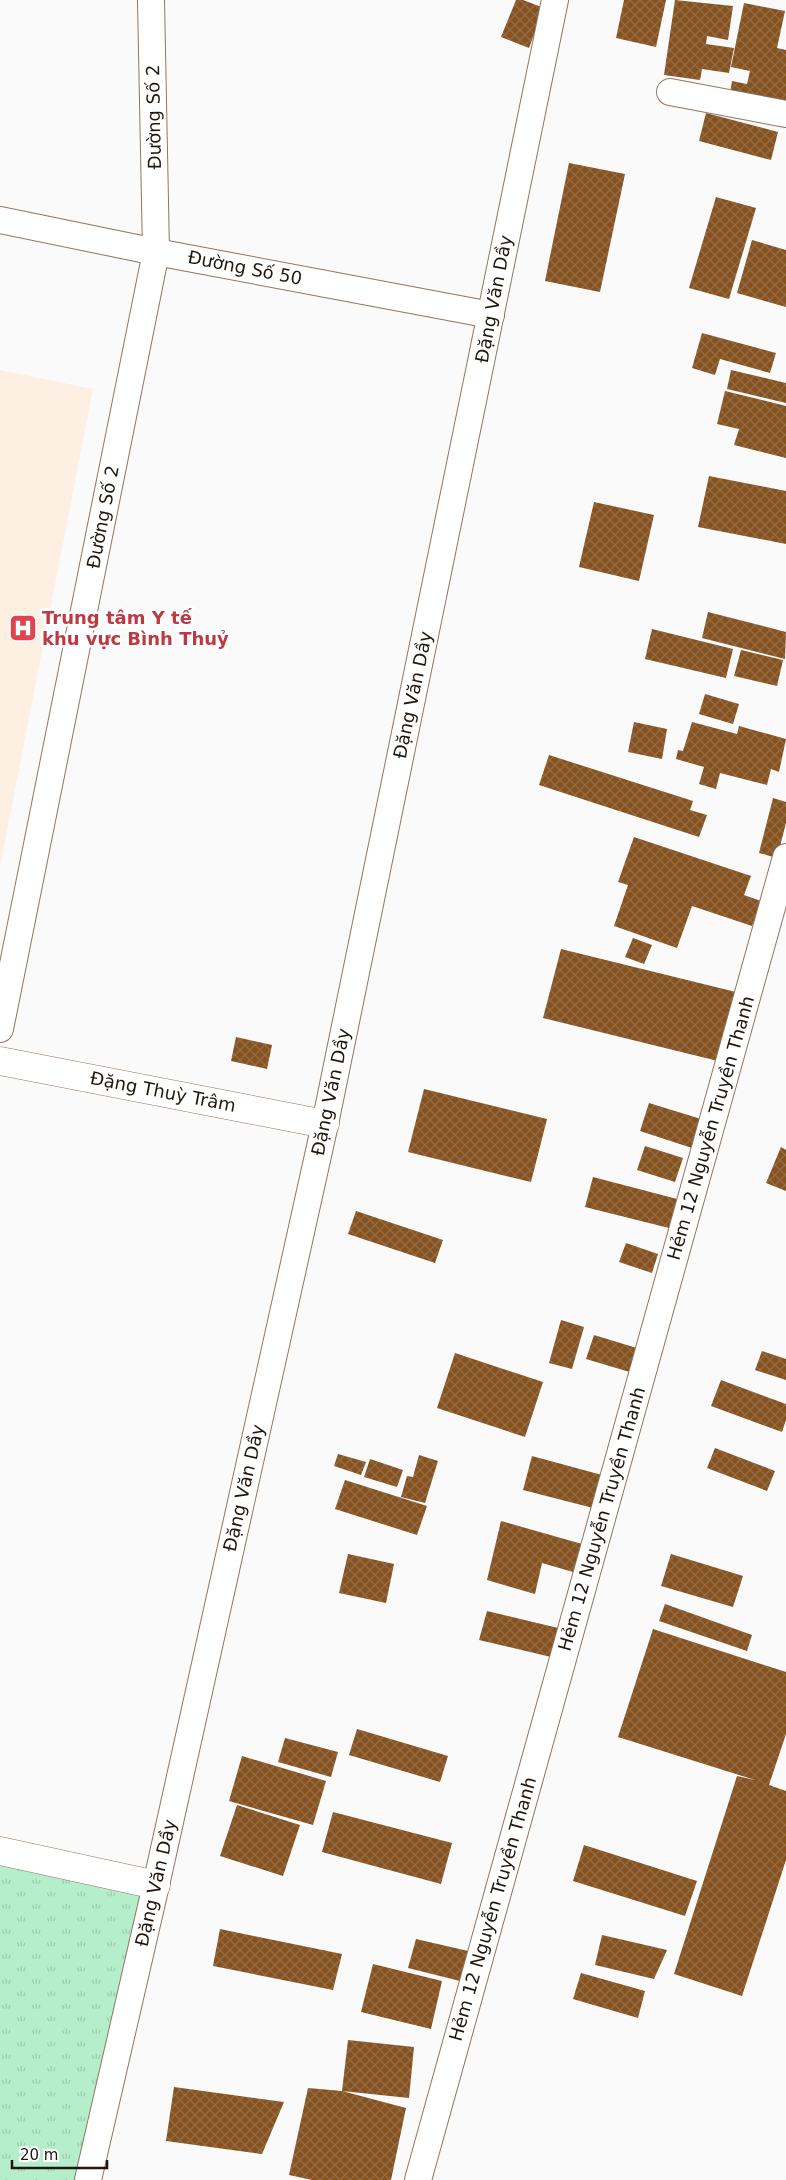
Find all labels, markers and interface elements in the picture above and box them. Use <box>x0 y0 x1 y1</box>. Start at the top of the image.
street label: Đường Số 2 <box>142 65 165 169</box>
street label: Đặng Văn Dầy <box>471 233 516 364</box>
street label: Đường Số 50 <box>186 246 304 289</box>
street label: Đường Số 2 <box>82 464 123 570</box>
place label: Trung tâm Y tế khu vực Bình Thuỷ <box>42 607 229 649</box>
hospital icon: Trung tâm Y tế khu vực Bình Thuỷ <box>8 613 38 643</box>
street label: Đặng Văn Dầy <box>389 629 436 760</box>
street label: Hẻm 12 Nguyễn Truyền Thanh <box>663 993 758 1262</box>
street label: Đặng Văn Dầy <box>307 1026 354 1157</box>
street label: Đặng Thuỳ Trâm <box>88 1067 238 1116</box>
street label: Hẻm 12 Nguyễn Truyền Thanh <box>554 1384 649 1653</box>
street label: Đặng Văn Dầy <box>219 1422 268 1553</box>
street label: Hẻm 12 Nguyễn Truyền Thanh <box>445 1774 540 2043</box>
street label: Đặng Văn Dầy <box>131 1817 180 1948</box>
scale bar <box>12 2138 108 2170</box>
text: 20 m <box>20 2146 58 2164</box>

